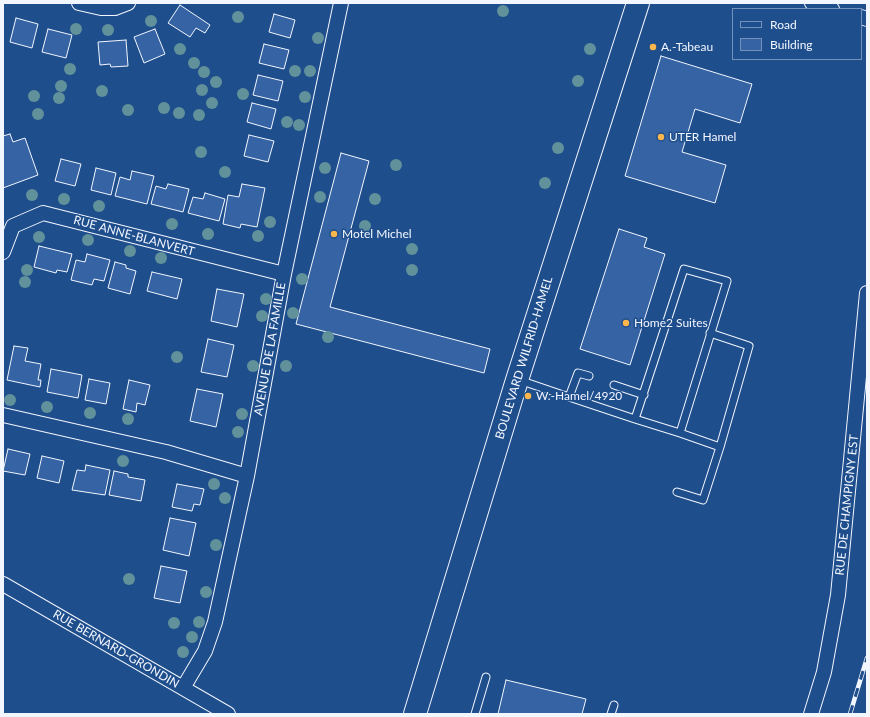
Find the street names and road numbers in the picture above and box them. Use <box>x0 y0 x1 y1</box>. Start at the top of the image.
street label: RUE ANNE-BLANVERT <box>72 213 196 259</box>
street label: BOULEVARD WILFRID-HAMEL <box>492 275 556 441</box>
street label: AVENUE DE LA FAMILLE <box>251 281 289 417</box>
street label: RUE DE CHAMPIGNY EST <box>832 434 862 576</box>
street label: RUE BERNARD-GRONDIN <box>50 607 182 691</box>

